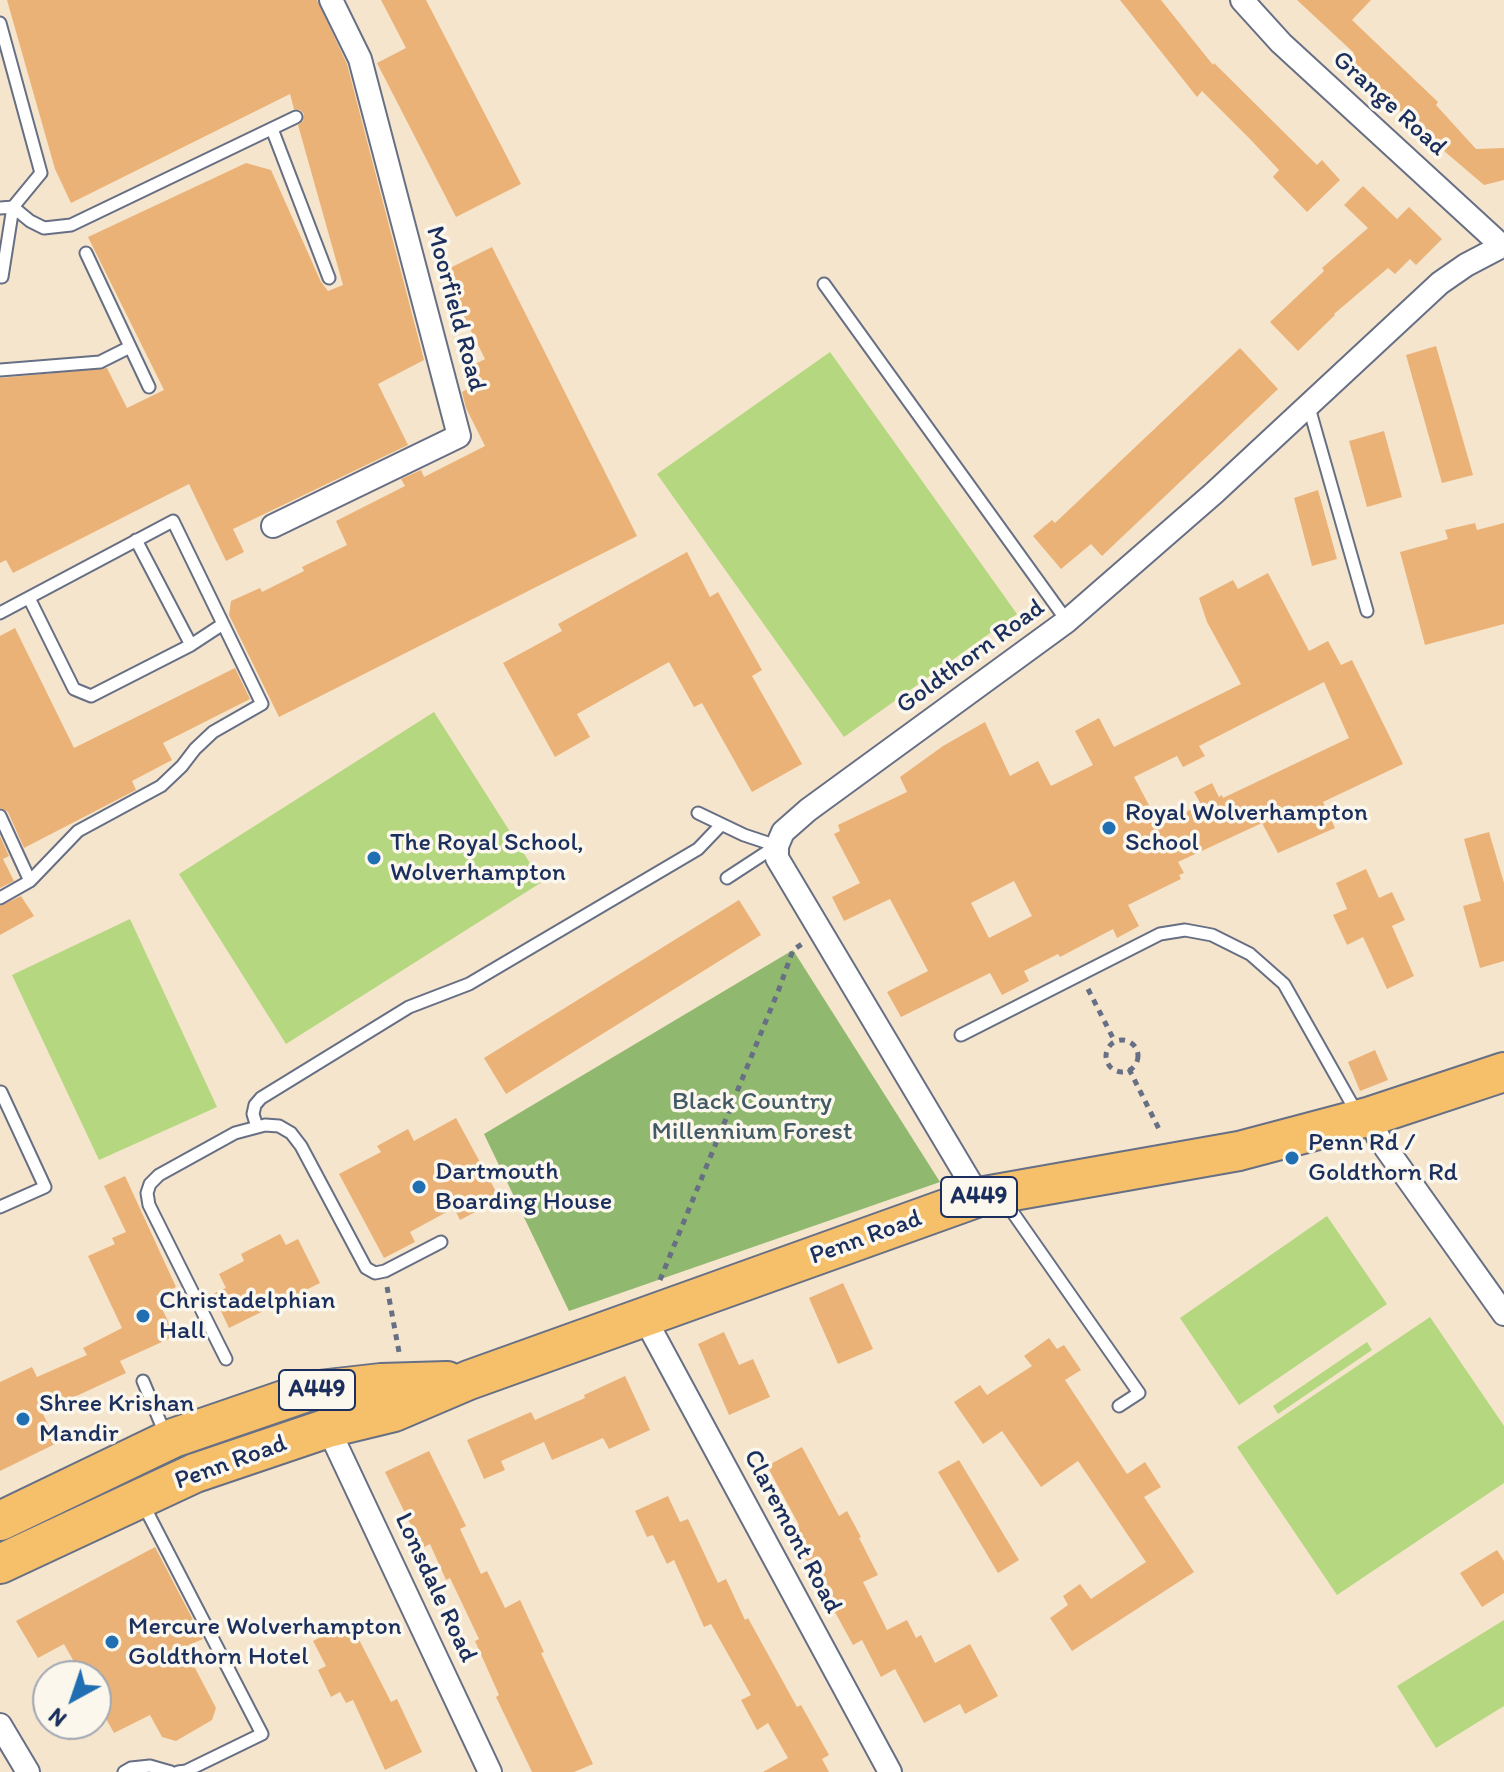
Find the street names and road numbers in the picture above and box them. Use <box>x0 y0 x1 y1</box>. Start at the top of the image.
street label: Grange Road <box>1325 44 1453 164</box>
street label: Moorfield Road <box>418 223 492 395</box>
street label: Goldthorn Road <box>891 593 1051 721</box>
road number: A449 <box>941 1177 1017 1217</box>
street label: Penn Road <box>806 1203 926 1273</box>
road number: A449 <box>279 1370 355 1410</box>
street label: Penn Road <box>171 1428 291 1498</box>
street label: Claremont Road <box>736 1445 848 1619</box>
street label: Lonsdale Road <box>387 1508 483 1668</box>

